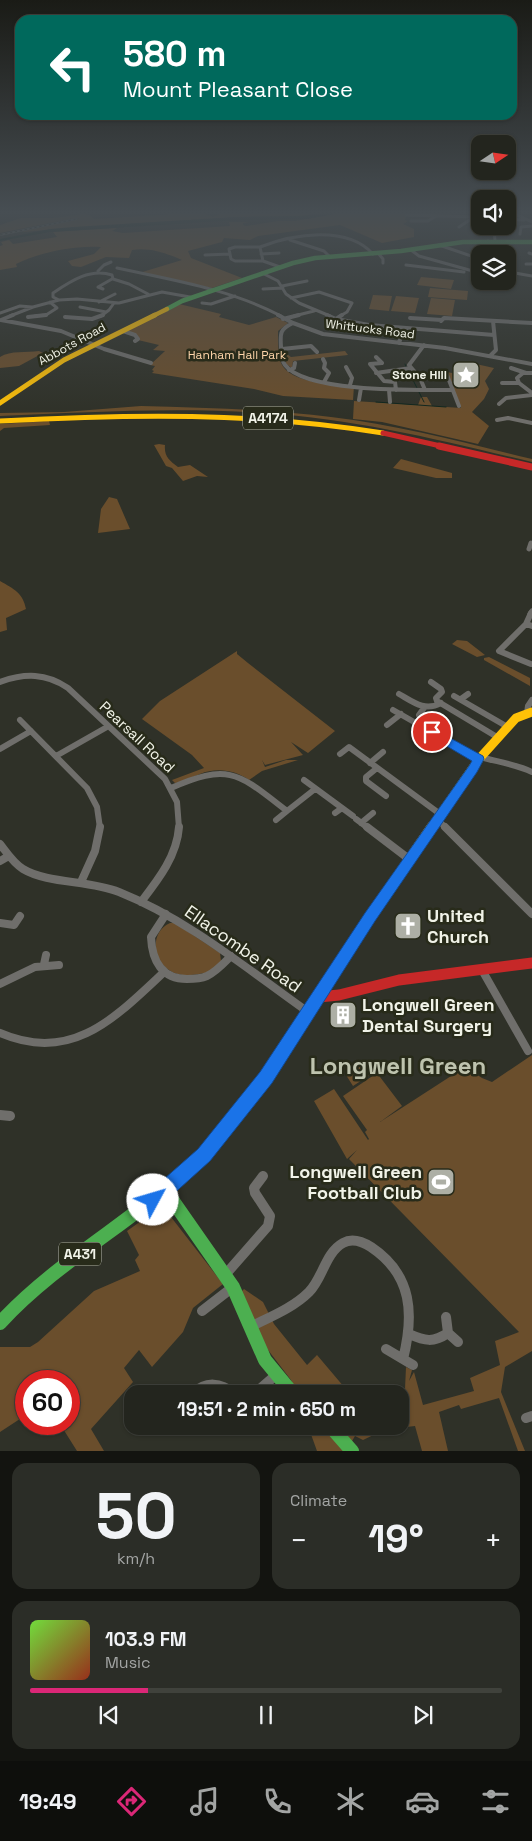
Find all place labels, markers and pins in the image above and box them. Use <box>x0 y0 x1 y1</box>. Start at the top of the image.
place icon: Stone Hill <box>451 360 481 390</box>
place label: Stone Hill <box>392 367 447 383</box>
pin <box>411 711 453 753</box>
place label: United Church <box>427 904 489 948</box>
church icon: United Church <box>393 911 423 941</box>
place label: Longwell Green Dental Surgery <box>362 993 495 1037</box>
building icon: Longwell Green Dental Surgery <box>328 1000 358 1030</box>
place label: Longwell Green Football Club <box>289 1160 422 1204</box>
sports icon: Longwell Green Football Club <box>426 1167 456 1197</box>

